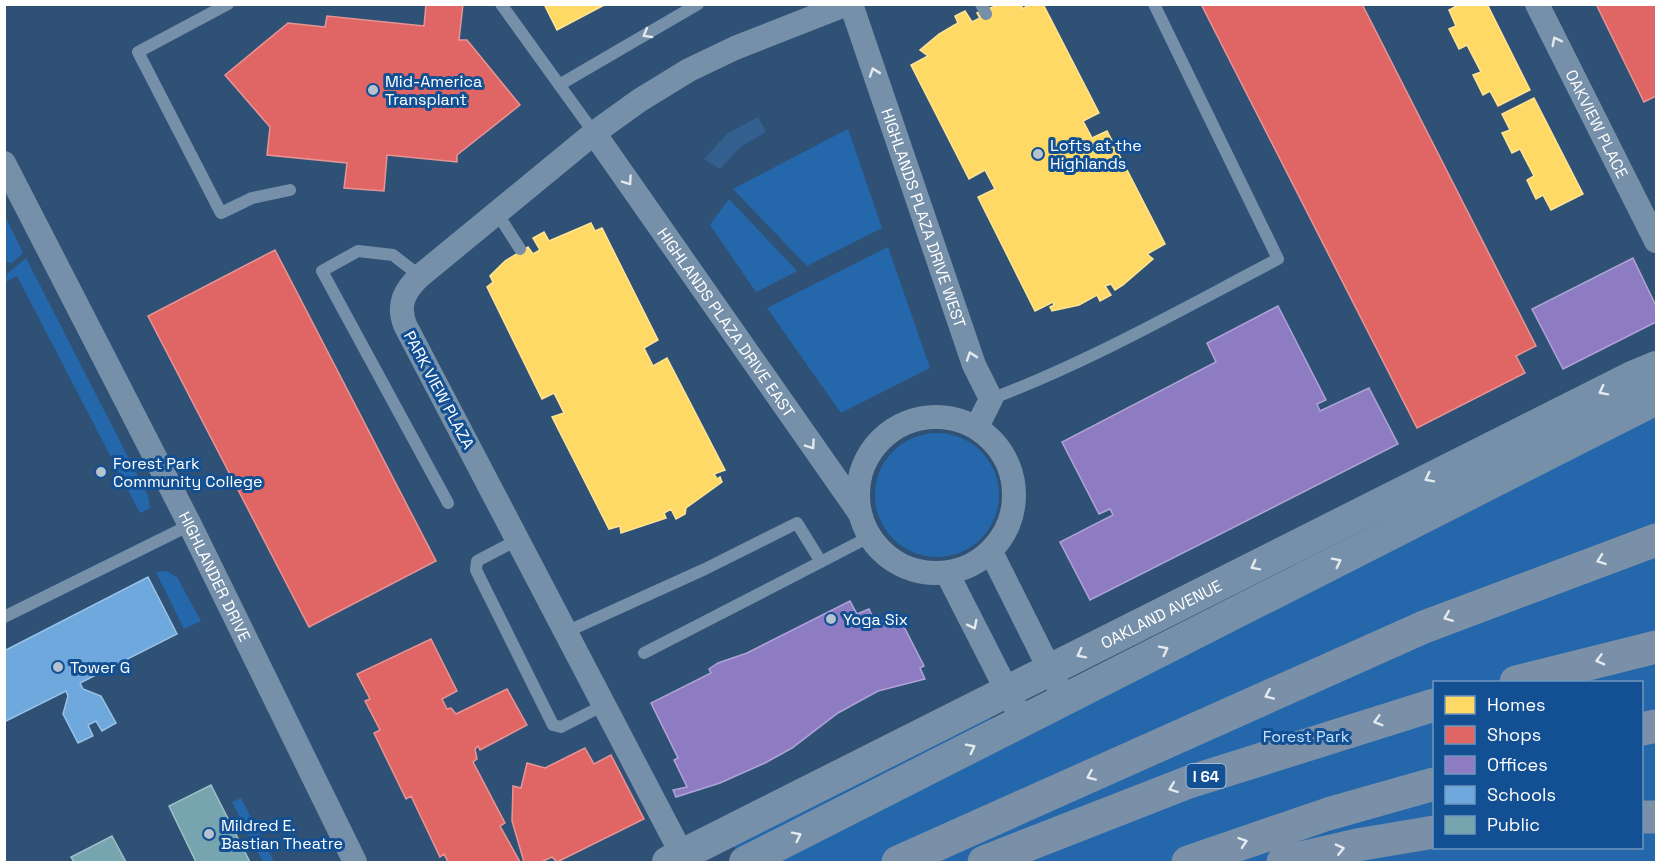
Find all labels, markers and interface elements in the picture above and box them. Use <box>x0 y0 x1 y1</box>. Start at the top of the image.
one-way arrow <box>643 27 653 38</box>
one-way arrow <box>1551 36 1563 47</box>
street label: OAKVIEW PLACE <box>1561 66 1633 182</box>
one-way arrow <box>869 67 882 78</box>
place label: Mid-America Transplant <box>385 71 482 110</box>
marker: Mid-America Transplant <box>366 83 380 97</box>
street label: HIGHLANDS PLAZA DRIVE WEST <box>877 105 971 330</box>
place label: Lofts at the Highlands <box>1050 135 1142 174</box>
marker: Lofts at the Highlands <box>1031 147 1045 161</box>
one-way arrow <box>621 175 632 186</box>
street label: HIGHLANDS PLAZA DRIVE EAST <box>653 223 800 421</box>
street label: PARK VIEW PLAZA <box>399 327 479 453</box>
one-way arrow <box>965 351 978 362</box>
one-way arrow <box>1599 384 1610 395</box>
one-way arrow <box>804 438 815 449</box>
place label: Forest Park Community College <box>113 453 263 492</box>
marker: Forest Park Community College <box>94 465 108 479</box>
one-way arrow <box>1425 471 1436 483</box>
street label: HIGHLANDER DRIVE <box>174 508 256 645</box>
one-way arrow <box>1596 552 1607 565</box>
one-way arrow <box>1331 558 1342 569</box>
one-way arrow <box>1251 559 1261 570</box>
street label: OAKLAND AVENUE <box>1097 575 1225 653</box>
place label: Yoga Six <box>843 609 908 630</box>
one-way arrow <box>1443 610 1454 622</box>
marker: Yoga Six <box>824 612 838 626</box>
one-way arrow <box>966 619 977 630</box>
one-way arrow <box>1076 646 1087 658</box>
one-way arrow <box>1157 646 1168 657</box>
one-way arrow <box>1595 653 1605 666</box>
place label: Tower G <box>70 657 130 678</box>
marker: Tower G <box>51 660 65 674</box>
legend <box>1433 681 1643 849</box>
one-way arrow <box>1264 688 1275 700</box>
text: Homes <box>1487 693 1546 716</box>
one-way arrow <box>1373 714 1383 727</box>
text: Shops <box>1487 723 1541 746</box>
park label: Forest Park <box>1263 726 1350 747</box>
one-way arrow <box>965 744 975 755</box>
text: Offices <box>1487 753 1548 776</box>
road number: I 64 <box>1186 764 1226 788</box>
one-way arrow <box>1087 769 1098 781</box>
one-way arrow <box>1168 781 1179 793</box>
text: Schools <box>1487 783 1556 806</box>
text: Public <box>1487 813 1540 836</box>
place label: Mildred E. Bastian Theatre <box>221 815 343 854</box>
marker: Mildred E. Bastian Theatre <box>202 827 216 841</box>
one-way arrow <box>791 832 801 843</box>
one-way arrow <box>1238 837 1248 850</box>
one-way arrow <box>1335 843 1345 856</box>

